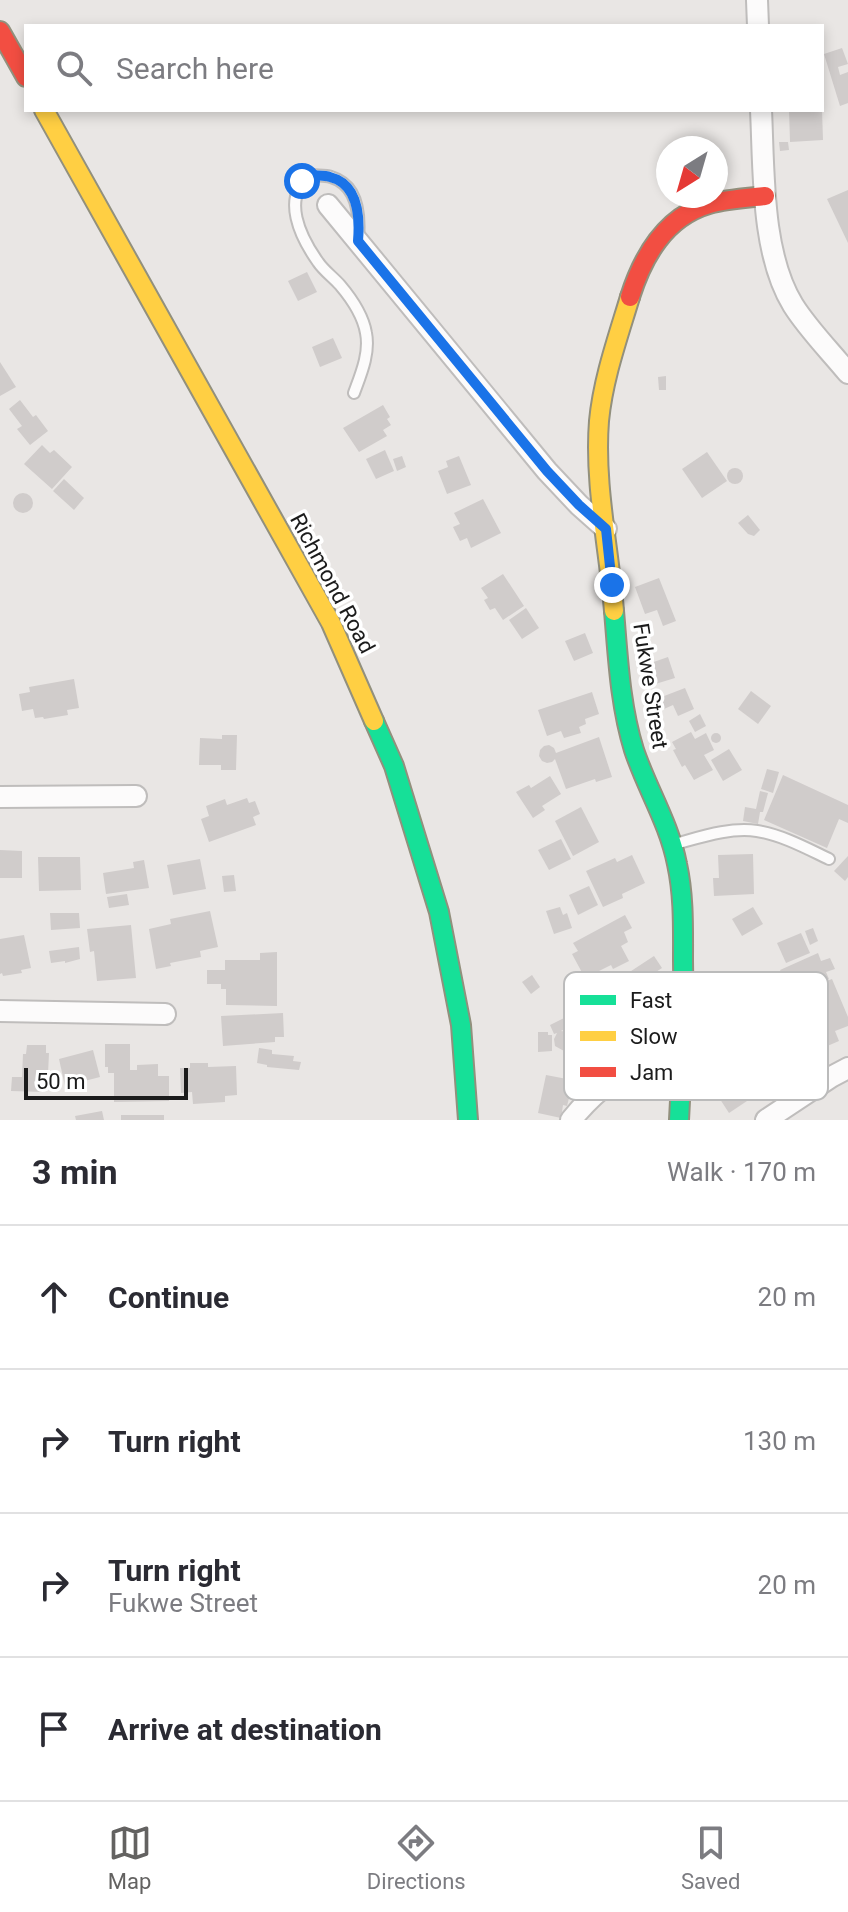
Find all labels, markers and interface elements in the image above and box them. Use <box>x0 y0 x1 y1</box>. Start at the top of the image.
search box <box>24 24 824 112</box>
icon: search <box>52 46 96 90</box>
text: Search here <box>116 51 274 86</box>
north arrow <box>656 136 728 208</box>
route start <box>284 163 320 199</box>
street label: Richmond Road <box>285 509 380 657</box>
route end <box>594 567 630 603</box>
street label: Fukwe Street <box>628 621 673 751</box>
legend <box>564 972 828 1100</box>
text: Fast <box>630 988 672 1013</box>
text: Slow <box>630 1024 678 1049</box>
text: Jam <box>630 1060 673 1085</box>
scale bar <box>24 1064 188 1100</box>
text: 50 m <box>36 1069 85 1094</box>
text: 3 min <box>32 1152 117 1192</box>
text: Walk · 170 m <box>667 1157 816 1187</box>
icon: ahead <box>32 1275 76 1319</box>
text: Continue <box>108 1280 229 1315</box>
text: 20 m <box>758 1282 816 1312</box>
icon: right <box>32 1419 76 1463</box>
text: Turn right <box>108 1424 241 1459</box>
text: 130 m <box>743 1426 816 1456</box>
text: Turn right <box>108 1553 241 1588</box>
icon: right <box>32 1563 76 1607</box>
text: 20 m <box>758 1570 816 1600</box>
text: Fukwe Street <box>108 1588 258 1618</box>
icon: arrive <box>32 1707 76 1751</box>
text: Arrive at destination <box>108 1712 382 1747</box>
tab: Map <box>108 1821 152 1894</box>
tab: Directions <box>367 1821 466 1894</box>
tab: Saved <box>681 1821 740 1894</box>

